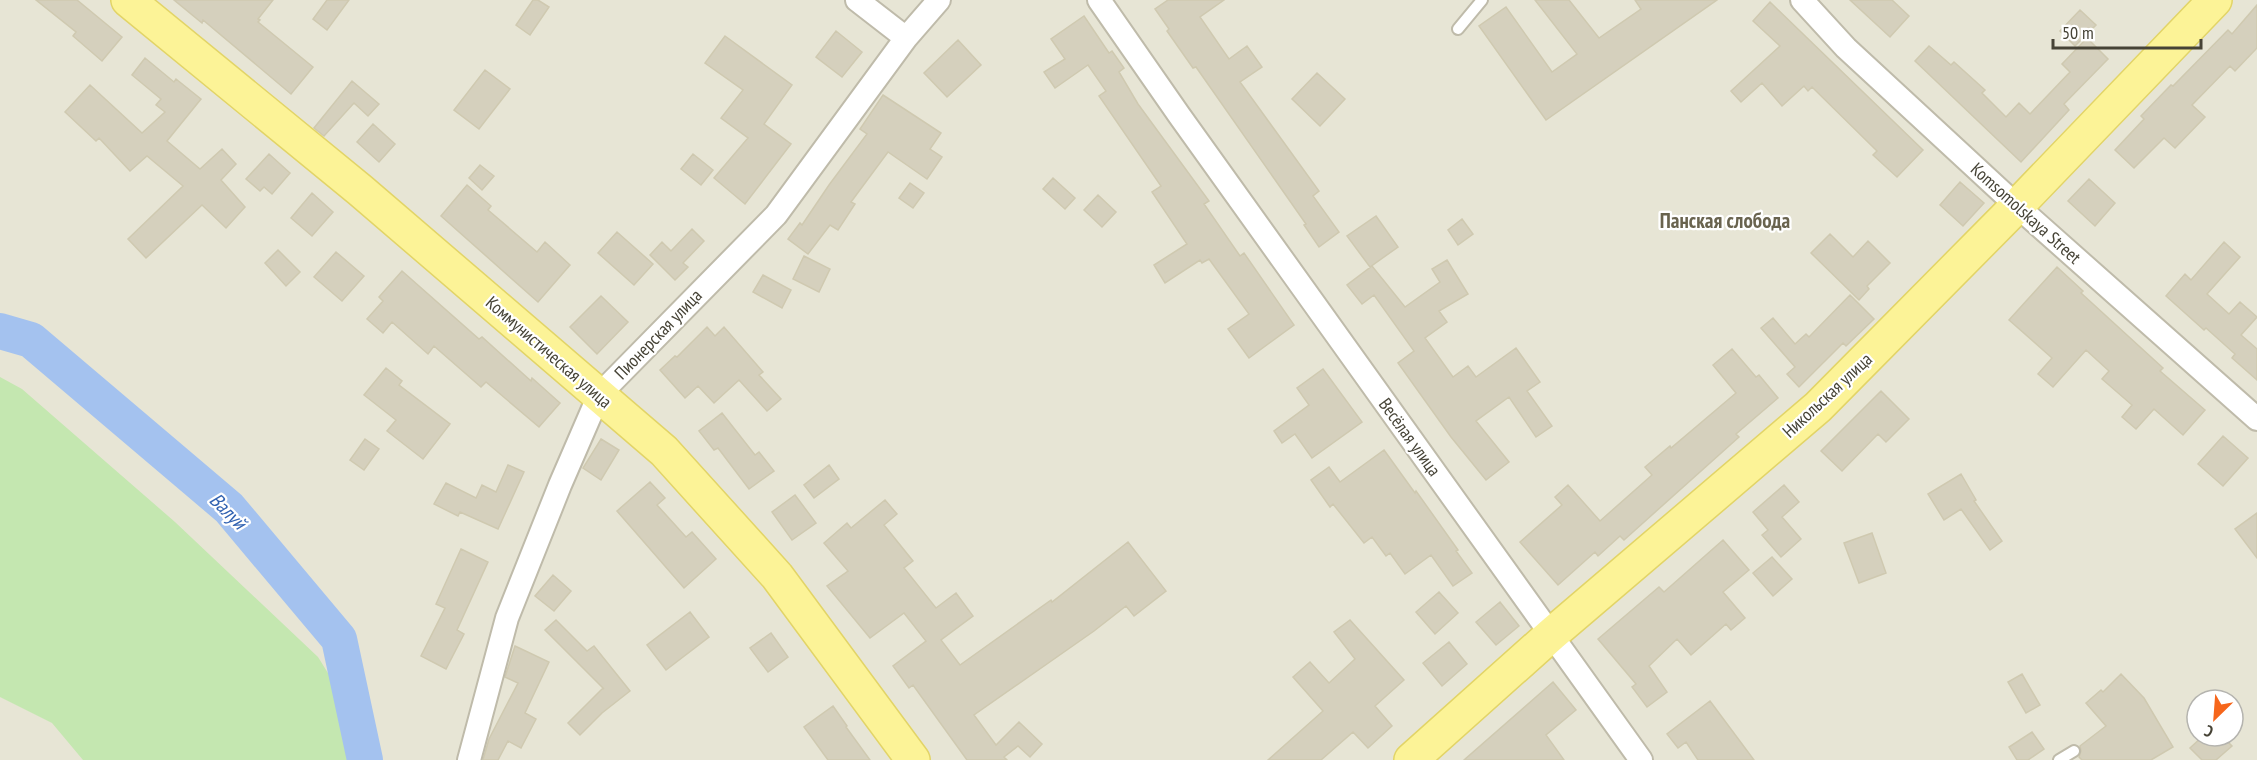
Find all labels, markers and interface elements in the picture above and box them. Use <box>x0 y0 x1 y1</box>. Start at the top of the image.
scale bar <box>2053 12 2202 50</box>
text: 50 m <box>2062 21 2094 44</box>
street label: Komsomolskaya Street <box>1966 157 2086 269</box>
district label: Панская слобода <box>1660 207 1790 234</box>
street label: Пионерская улица <box>609 284 707 384</box>
street label: Коммунистическая улица <box>481 291 617 413</box>
street label: Никольская улица <box>1777 348 1877 442</box>
street label: Весёлая улица <box>1374 393 1446 481</box>
water label: Валуй <box>204 487 254 537</box>
north arrow <box>2185 688 2245 748</box>
text: С <box>2200 721 2216 742</box>

